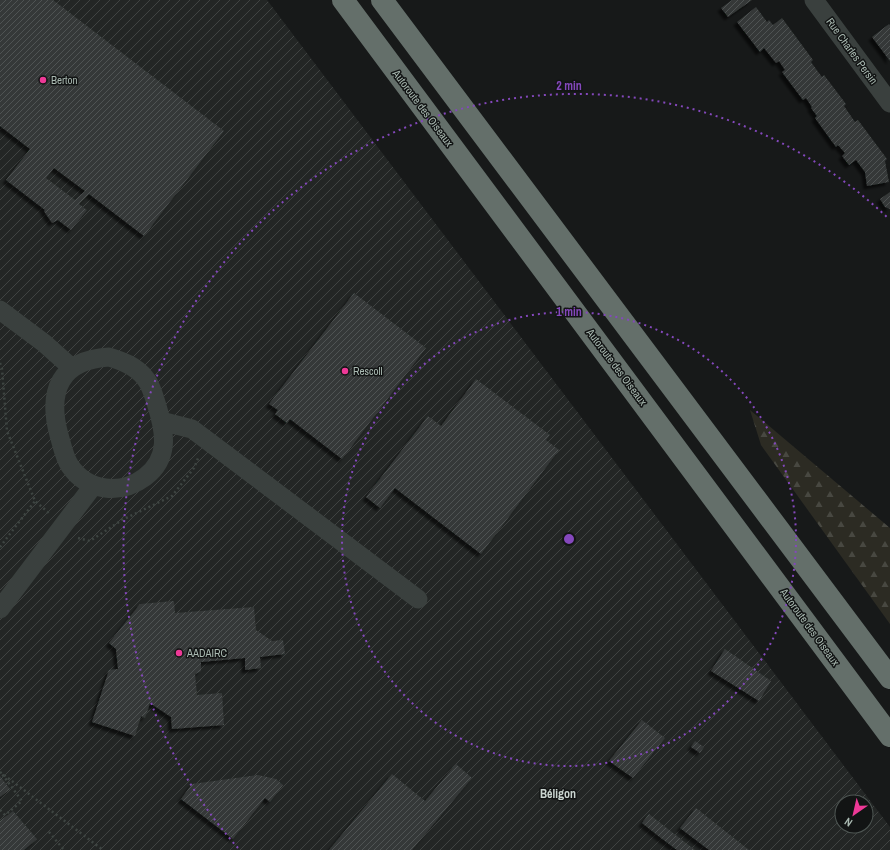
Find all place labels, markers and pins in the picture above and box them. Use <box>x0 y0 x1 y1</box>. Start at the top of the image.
place label: Berton <box>51 73 78 87</box>
marker: Berton <box>38 75 48 85</box>
place label: Rescoll <box>353 364 383 378</box>
marker: Rescoll <box>340 366 350 376</box>
centre of rings <box>562 532 576 546</box>
place label: AADAIRC <box>186 646 228 660</box>
marker: AADAIRC <box>174 648 184 658</box>

